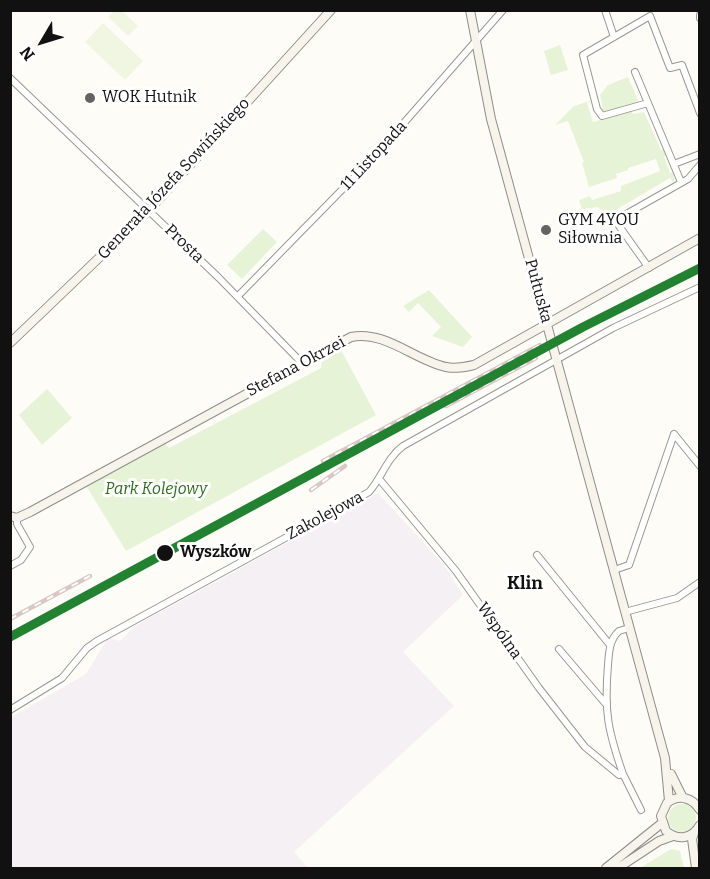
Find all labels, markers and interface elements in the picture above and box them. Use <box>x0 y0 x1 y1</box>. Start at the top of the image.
north arrow <box>12 12 72 72</box>
text: N <box>16 43 39 64</box>
place label: WOK Hutnik <box>102 88 197 108</box>
marker: WOK Hutnik <box>83 91 97 105</box>
street label: Generała Józefa Sowińskiego <box>94 94 254 264</box>
street label: 11 Listopada <box>337 117 411 195</box>
place label: GYM 4YOU Siłownia <box>558 211 639 249</box>
street label: Prosta <box>160 221 208 267</box>
marker: GYM 4YOU Siłownia <box>539 223 553 237</box>
street label: Pułtuska <box>520 257 556 325</box>
street label: Stefana Okrzei <box>243 333 349 401</box>
park label: Park Kolejowy <box>105 480 207 500</box>
street label: Zakolejowa <box>283 488 367 544</box>
marker: Wyszków <box>155 543 175 563</box>
place label: Wyszków <box>180 543 251 563</box>
district label: Klin <box>507 573 543 595</box>
street label: Wspólna <box>472 599 526 663</box>

